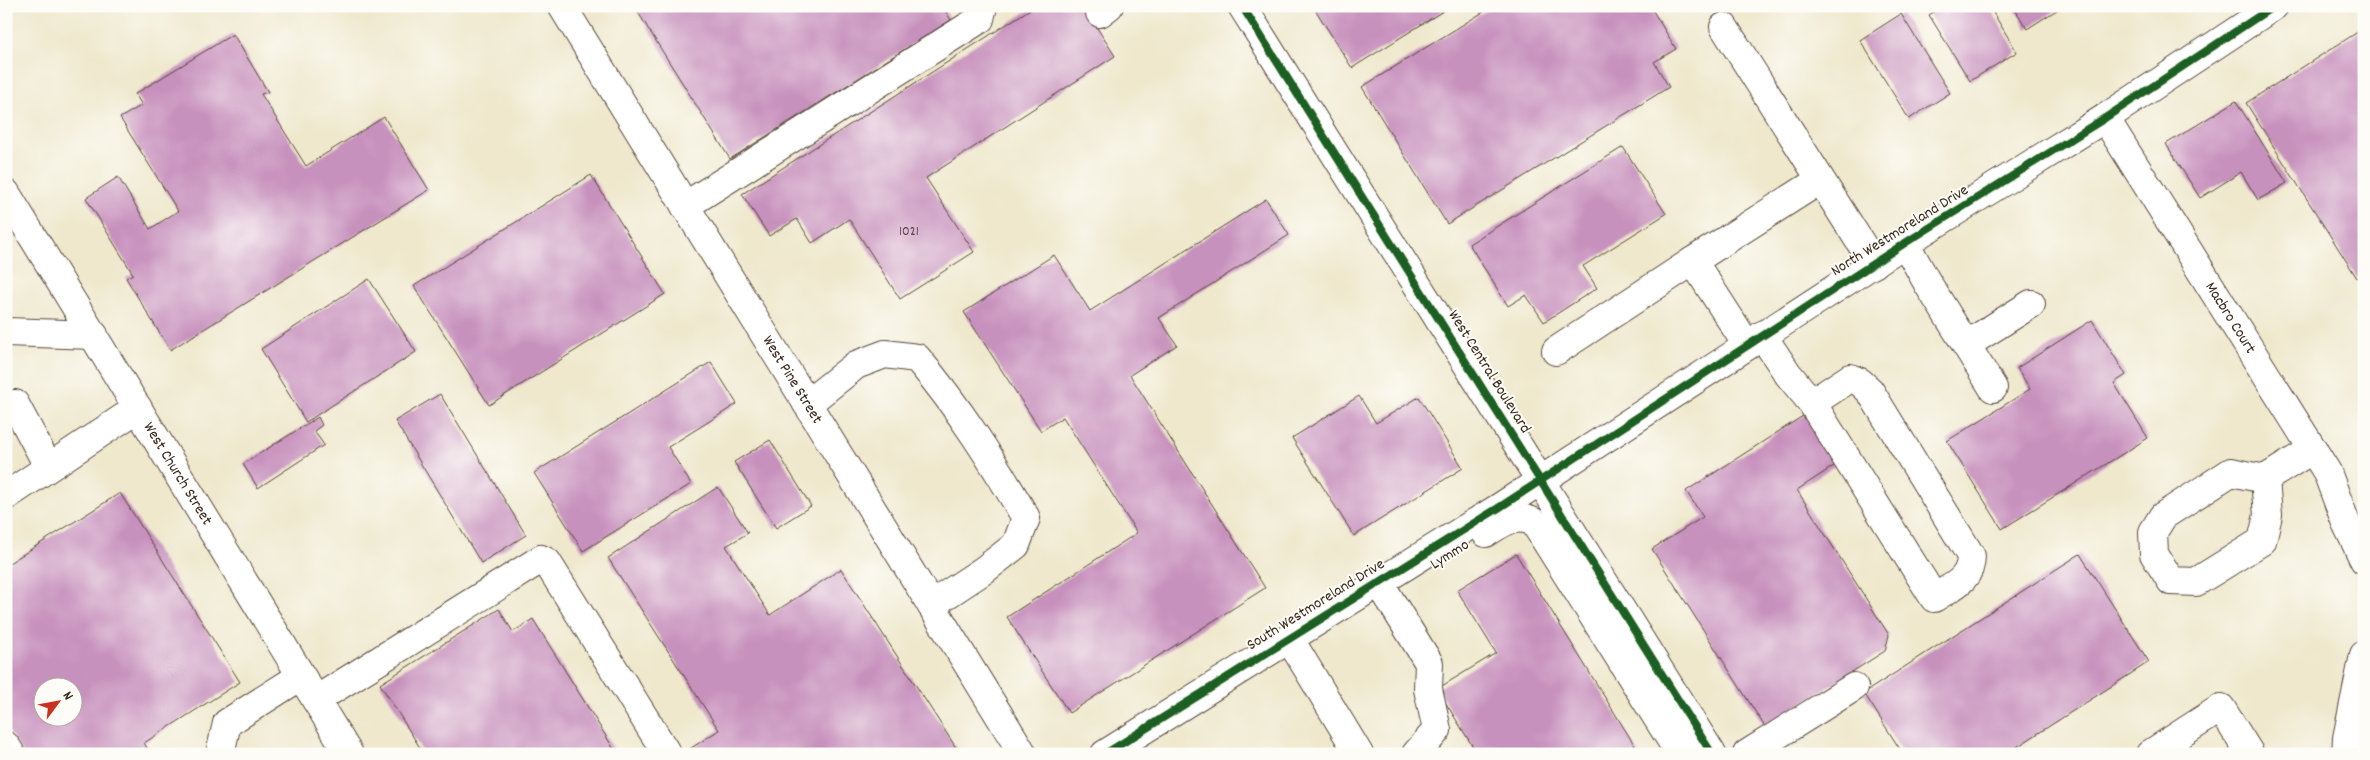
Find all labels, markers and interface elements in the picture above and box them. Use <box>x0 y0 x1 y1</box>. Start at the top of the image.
street label: North Westmoreland Drive <box>1827 179 1973 283</box>
house number: 1021 <box>899 222 919 242</box>
street label: Macbro Court <box>2199 278 2262 358</box>
street label: West Central Boulevard <box>1442 306 1536 438</box>
street label: West Pine Street <box>756 331 828 428</box>
street label: West Church Street <box>137 418 218 530</box>
street label: Lymmo <box>1426 534 1474 576</box>
street label: South Westmoreland Drive <box>1243 553 1389 657</box>
north arrow <box>32 678 82 728</box>
text: N <box>57 688 78 704</box>

